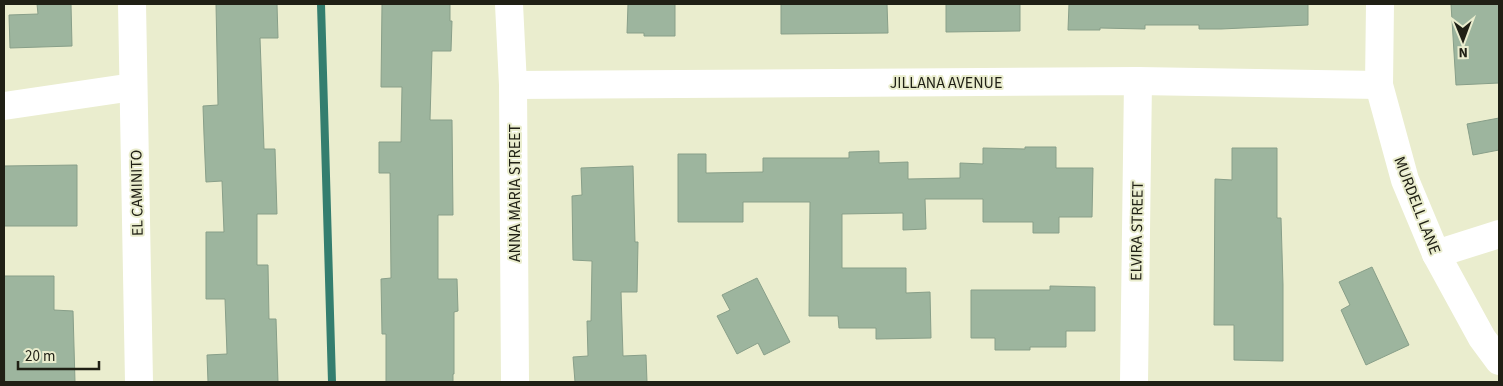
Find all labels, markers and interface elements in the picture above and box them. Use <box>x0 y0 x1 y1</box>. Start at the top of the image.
north arrow <box>1438 15 1488 65</box>
text: N <box>1458 42 1468 62</box>
street label: JILLANA AVENUE <box>890 72 1002 94</box>
street label: ANNA MARIA STREET <box>504 124 526 262</box>
street label: EL CAMINITO <box>125 150 149 236</box>
street label: MURDELL LANE <box>1388 153 1446 258</box>
street label: ELVIRA STREET <box>1125 181 1149 281</box>
scale bar <box>18 338 99 370</box>
text: 20 m <box>25 346 55 367</box>

